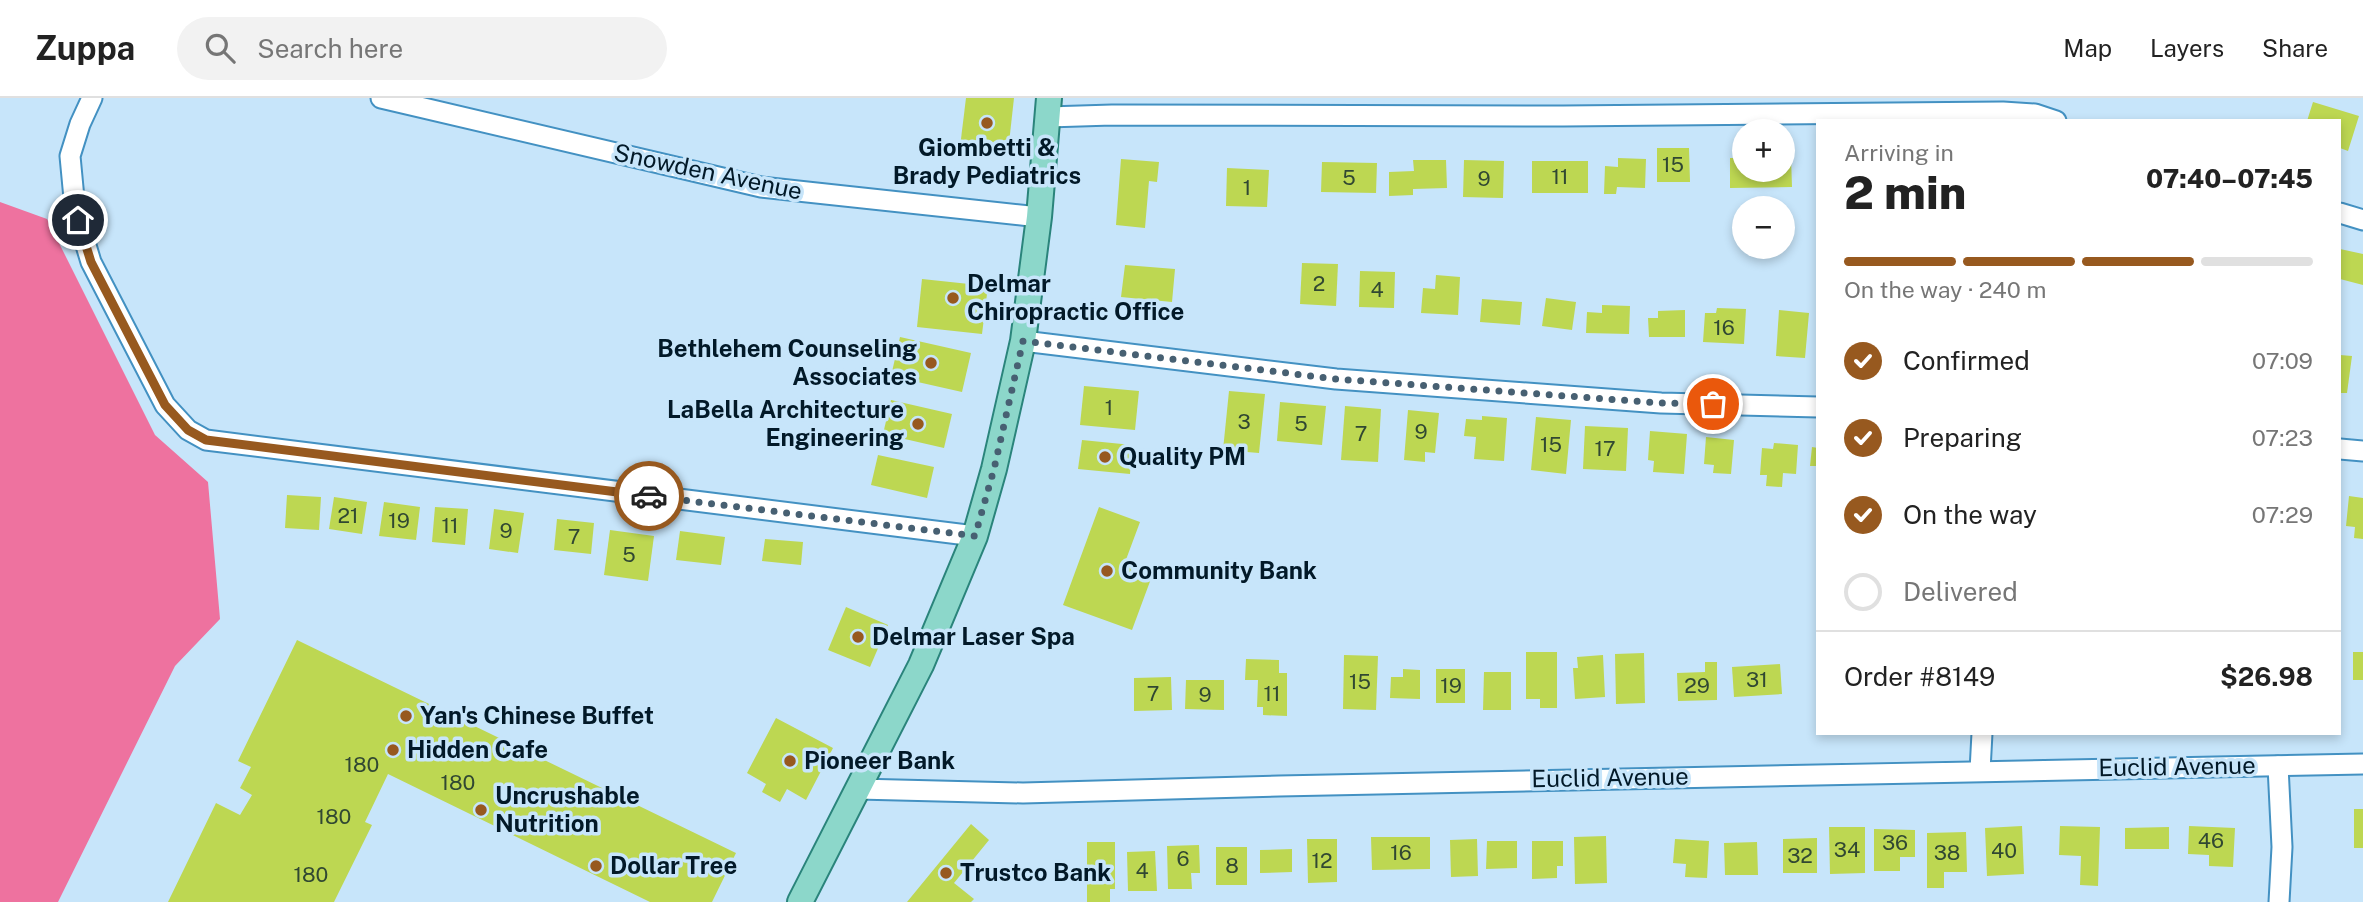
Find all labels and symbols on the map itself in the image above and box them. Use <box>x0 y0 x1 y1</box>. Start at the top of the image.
marker: Giombetti & Brady Pediatrics <box>979 115 995 131</box>
place label: Giombetti & Brady Pediatrics <box>893 133 1081 189</box>
street label: Snowden Avenue <box>611 137 805 205</box>
house number: 15 <box>1662 152 1684 177</box>
house number: 11 <box>1551 164 1569 189</box>
house number: 5 <box>1342 165 1356 190</box>
house number: 9 <box>1477 166 1491 191</box>
house number: 1 <box>1243 175 1251 200</box>
pin <box>48 190 108 250</box>
place label: Delmar Chiropractic Office <box>967 269 1184 325</box>
house number: 2 <box>1313 271 1325 296</box>
house number: 4 <box>1370 277 1384 302</box>
marker: Delmar Chiropractic Office <box>945 290 961 306</box>
house number: 16 <box>1713 315 1735 340</box>
place label: Bethlehem Counseling Associates <box>657 334 917 390</box>
marker: Bethlehem Counseling Associates <box>923 355 939 371</box>
pin <box>1683 374 1743 434</box>
place label: LaBella Architecture Engineering <box>667 395 904 451</box>
house number: 1 <box>1105 395 1113 420</box>
house number: 3 <box>1237 409 1251 434</box>
house number: 5 <box>1294 411 1308 436</box>
marker: LaBella Architecture Engineering <box>910 416 926 432</box>
house number: 9 <box>1414 419 1428 444</box>
house number: 7 <box>1355 421 1367 446</box>
house number: 15 <box>1540 432 1562 457</box>
house number: 17 <box>1594 436 1616 461</box>
place label: Quality PM <box>1119 442 1246 470</box>
marker: Quality PM <box>1097 449 1113 465</box>
courier <box>614 461 684 531</box>
house number: 21 <box>337 503 359 528</box>
house number: 19 <box>388 508 410 533</box>
house number: 11 <box>441 513 459 538</box>
house number: 9 <box>499 518 513 543</box>
house number: 7 <box>568 524 580 549</box>
house number: 5 <box>622 542 636 567</box>
place label: Community Bank <box>1121 556 1317 584</box>
marker: Community Bank <box>1099 563 1115 579</box>
place label: Delmar Laser Spa <box>872 622 1075 650</box>
marker: Delmar Laser Spa <box>850 629 866 645</box>
house number: 31 <box>1746 667 1768 692</box>
house number: 15 <box>1349 669 1371 694</box>
house number: 19 <box>1440 673 1462 698</box>
house number: 29 <box>1684 673 1710 698</box>
house number: 7 <box>1147 681 1159 706</box>
house number: 11 <box>1263 681 1281 706</box>
house number: 9 <box>1198 682 1212 707</box>
place label: Yan's Chinese Buffet <box>420 701 654 729</box>
marker: Yan's Chinese Buffet <box>398 708 414 724</box>
place label: Hidden Cafe <box>407 735 548 763</box>
marker: Hidden Cafe <box>385 742 401 758</box>
place label: Pioneer Bank <box>804 746 955 774</box>
street label: Euclid Avenue <box>2098 751 2256 781</box>
house number: 180 <box>345 752 379 777</box>
marker: Pioneer Bank <box>782 753 798 769</box>
street label: Euclid Avenue <box>1531 762 1689 792</box>
house number: 180 <box>441 770 475 795</box>
place label: Uncrushable Nutrition <box>495 781 640 837</box>
marker: Uncrushable Nutrition <box>473 802 489 818</box>
house number: 180 <box>317 804 351 829</box>
house number: 46 <box>2198 828 2224 853</box>
house number: 36 <box>1882 830 1908 855</box>
house number: 34 <box>1834 837 1860 862</box>
house number: 40 <box>1991 838 2017 863</box>
house number: 16 <box>1390 840 1412 865</box>
house number: 38 <box>1934 840 1960 865</box>
house number: 32 <box>1787 843 1813 868</box>
house number: 6 <box>1176 846 1190 871</box>
house number: 12 <box>1311 848 1333 873</box>
place label: Dollar Tree <box>610 851 737 879</box>
house number: 8 <box>1225 853 1239 878</box>
marker: Dollar Tree <box>588 858 604 874</box>
place label: Trustco Bank <box>960 858 1111 886</box>
house number: 4 <box>1135 858 1149 883</box>
house number: 180 <box>294 862 328 887</box>
marker: Trustco Bank <box>938 865 954 881</box>

